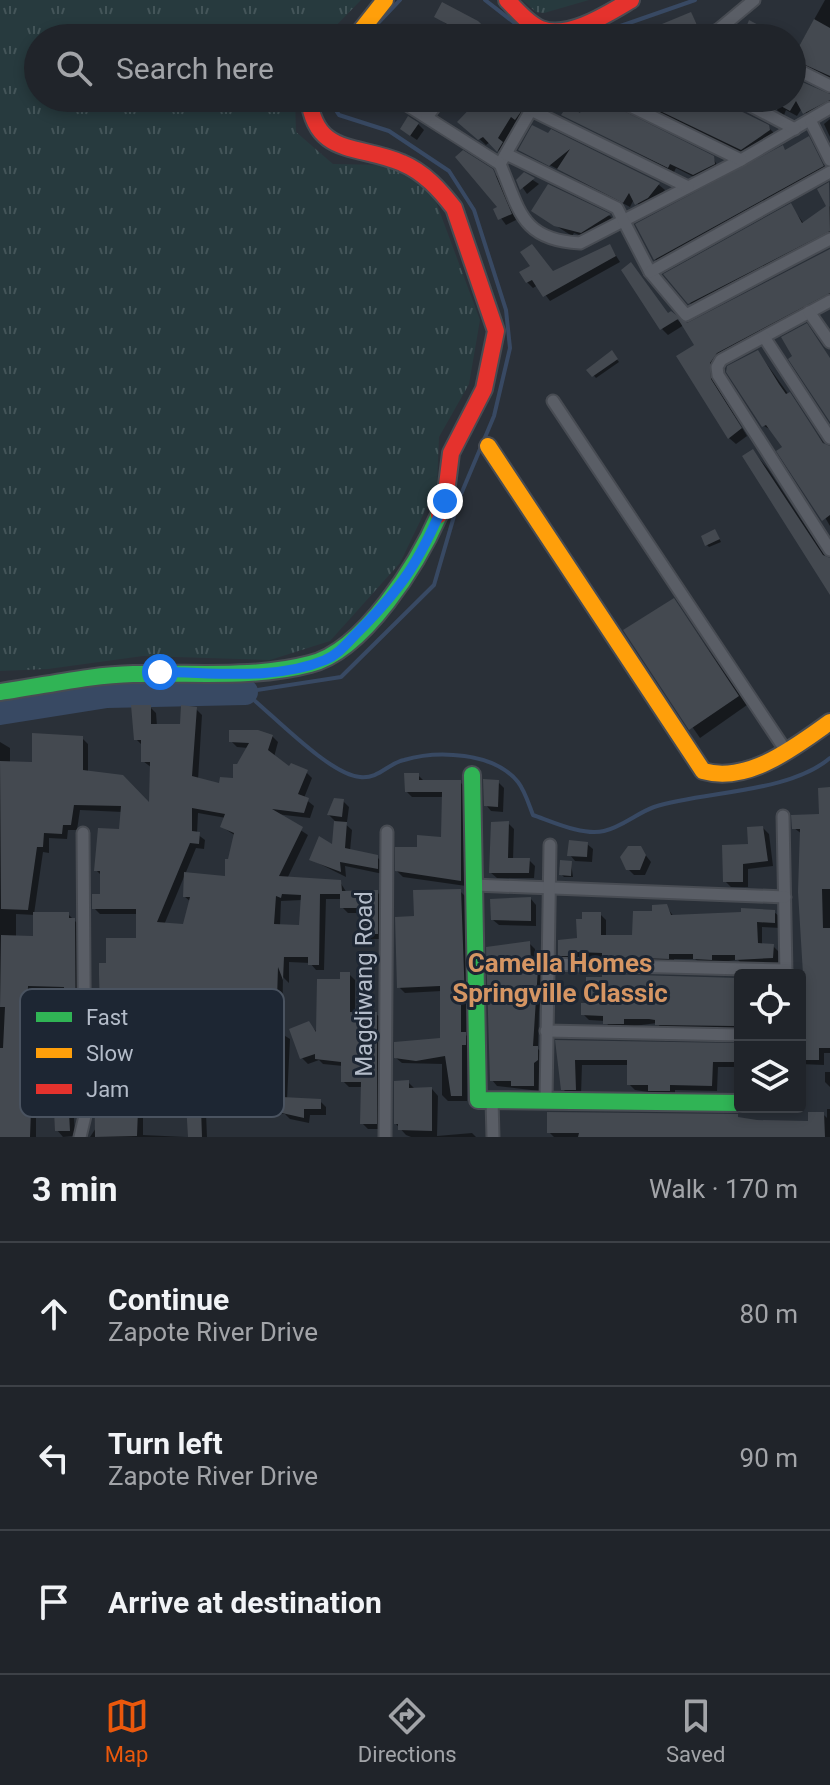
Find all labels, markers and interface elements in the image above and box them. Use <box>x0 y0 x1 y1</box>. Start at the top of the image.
search box <box>24 24 806 112</box>
icon: search <box>52 46 96 90</box>
text: Search here <box>116 51 274 86</box>
route end <box>427 483 463 519</box>
route start <box>142 654 178 690</box>
street label: Magdiwang Road <box>350 891 378 1077</box>
district label: Camella Homes Springville Classic <box>452 948 668 1008</box>
map controls <box>734 969 806 1113</box>
button: locate <box>734 969 806 1041</box>
legend <box>20 989 284 1117</box>
text: Fast <box>86 1005 128 1030</box>
text: Slow <box>86 1041 134 1066</box>
button: layers <box>734 1041 806 1113</box>
text: Jam <box>86 1077 129 1102</box>
text: 3 min <box>32 1169 117 1209</box>
text: Walk · 170 m <box>649 1174 798 1204</box>
text: Continue <box>108 1282 229 1317</box>
icon: ahead <box>32 1292 76 1336</box>
text: 80 m <box>740 1299 798 1329</box>
text: Zapote River Drive <box>108 1317 318 1347</box>
text: Turn left <box>108 1426 223 1461</box>
icon: left <box>32 1436 76 1480</box>
text: 90 m <box>740 1443 798 1473</box>
text: Zapote River Drive <box>108 1461 318 1491</box>
icon: arrive <box>32 1580 76 1624</box>
text: Arrive at destination <box>108 1585 382 1620</box>
tab: Map <box>105 1694 149 1767</box>
tab: Directions <box>358 1694 457 1767</box>
tab: Saved <box>666 1694 725 1767</box>

